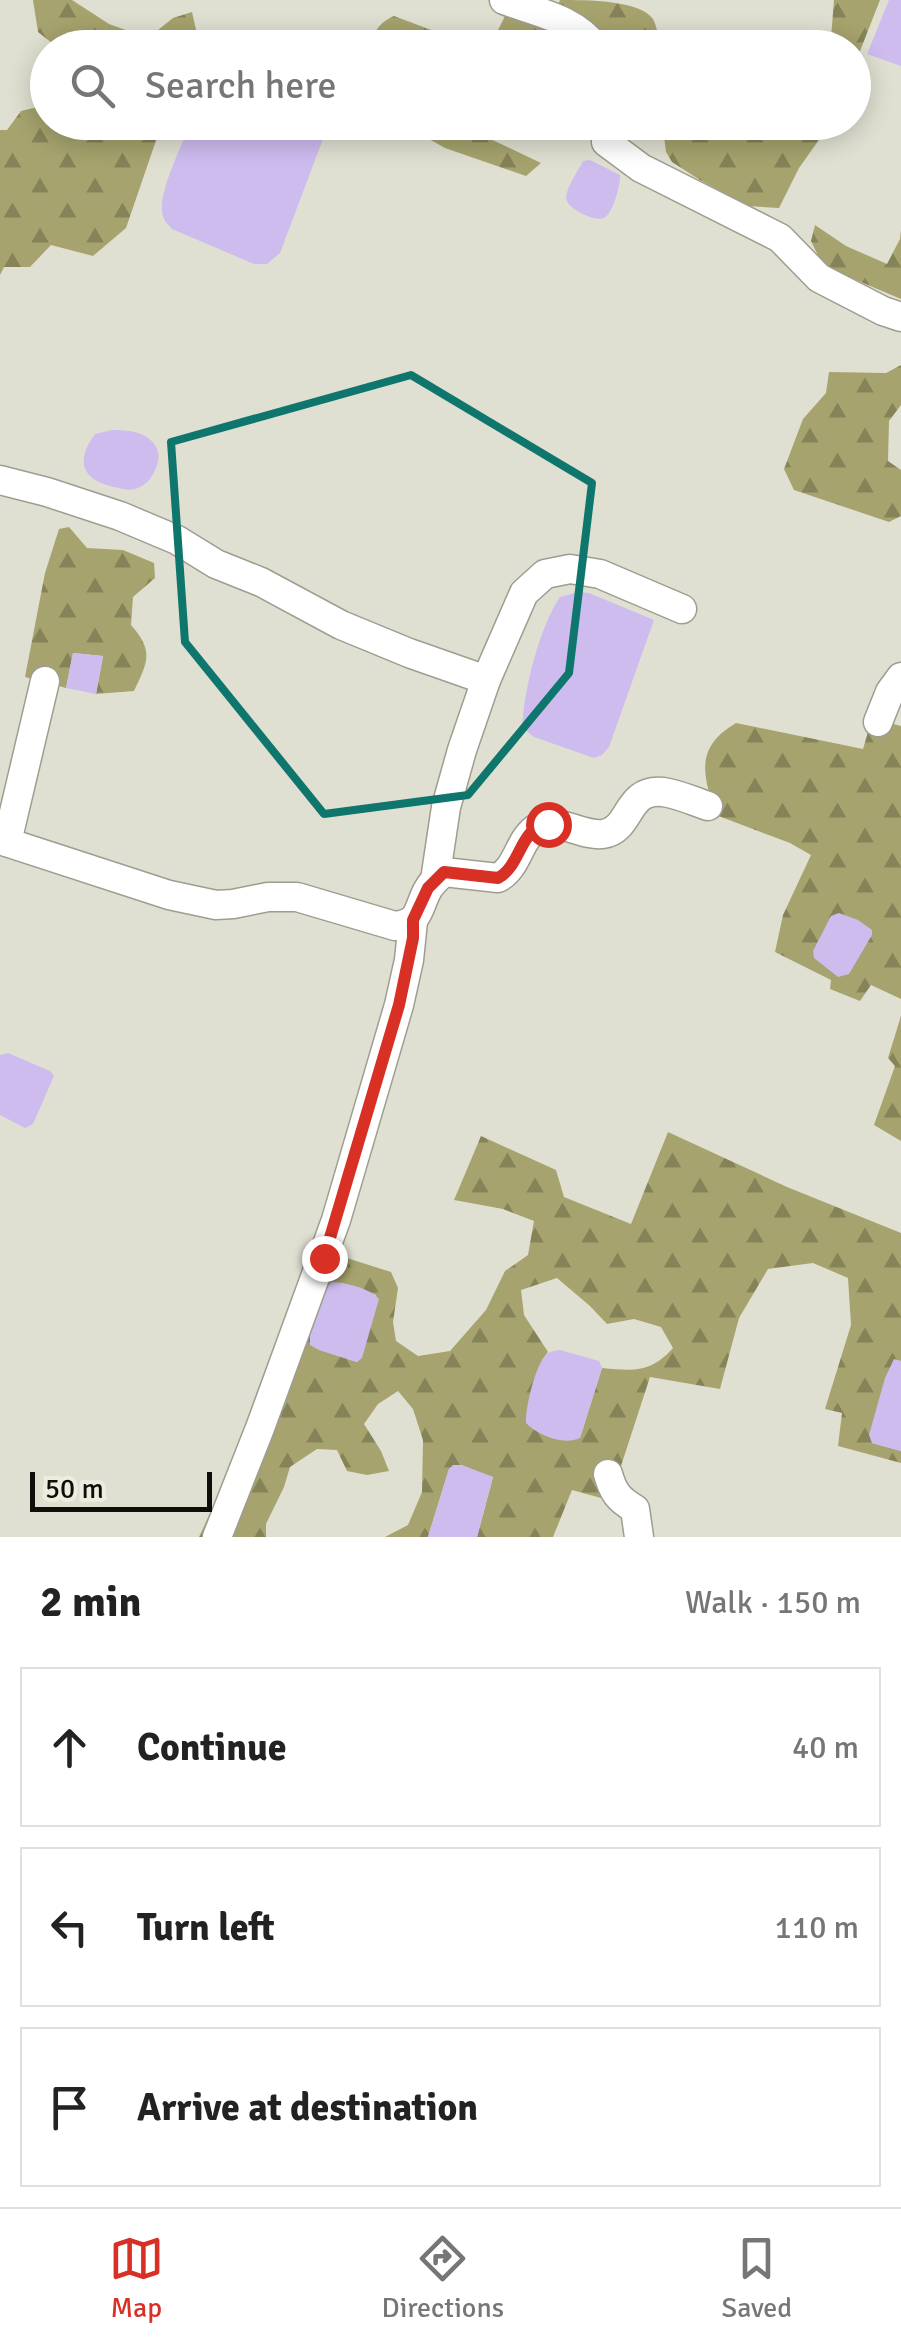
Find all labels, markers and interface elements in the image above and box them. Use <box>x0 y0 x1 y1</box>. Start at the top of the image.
search box <box>30 30 871 140</box>
icon: search <box>65 58 120 113</box>
text: Search here <box>145 62 337 109</box>
route start <box>526 802 572 848</box>
route end <box>302 1236 348 1282</box>
scale bar <box>30 1467 212 1512</box>
text: 50 m <box>45 1472 104 1506</box>
text: 2 min <box>40 1577 141 1628</box>
text: Walk · 150 m <box>685 1583 861 1622</box>
icon: ahead <box>42 1720 97 1775</box>
text: Continue <box>137 1724 287 1771</box>
text: 40 m <box>792 1728 859 1767</box>
icon: left <box>42 1900 97 1955</box>
text: Turn left <box>137 1904 275 1951</box>
text: 110 m <box>775 1908 859 1947</box>
icon: arrive <box>42 2080 97 2135</box>
text: Arrive at destination <box>137 2084 478 2131</box>
tab: Map <box>109 2231 164 2325</box>
tab: Directions <box>382 2231 504 2325</box>
tab: Saved <box>722 2231 792 2325</box>

